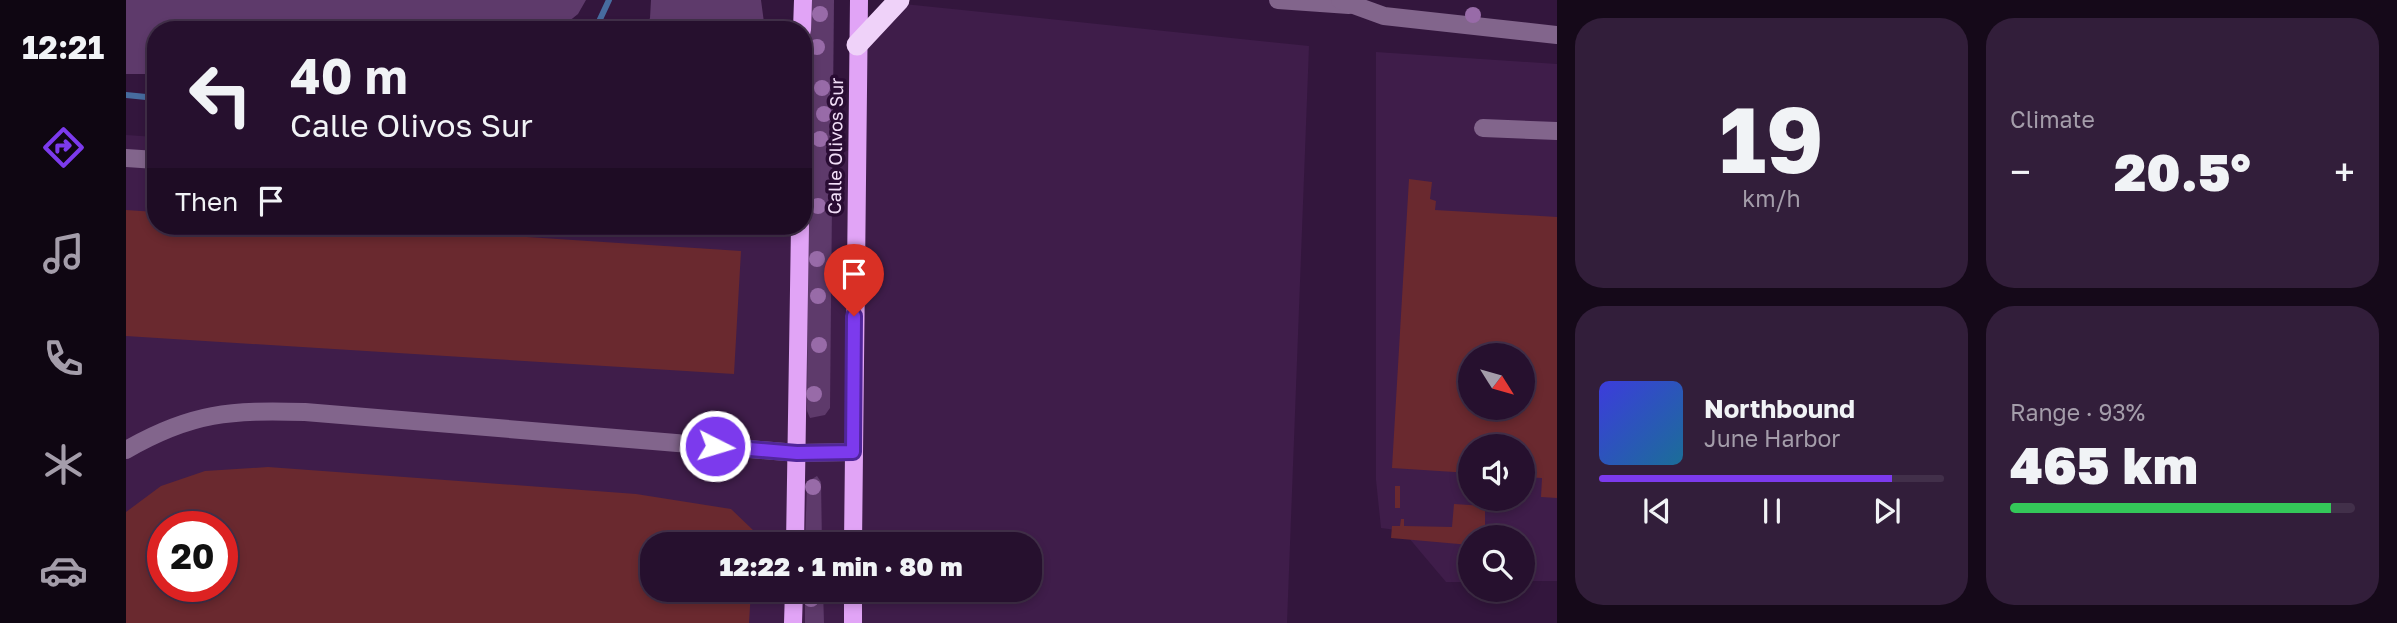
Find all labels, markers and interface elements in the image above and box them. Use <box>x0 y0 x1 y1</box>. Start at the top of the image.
text: 12:21 <box>22 28 104 66</box>
text: 40 m <box>290 46 408 105</box>
icon: left <box>175 49 266 140</box>
street label: Calle Olivos Sur <box>823 78 847 214</box>
text: 19 <box>1719 84 1824 193</box>
text: Climate <box>2010 105 2095 133</box>
text: Calle Olivos Sur <box>290 106 533 144</box>
icon: directions <box>39 123 88 172</box>
text: 20.5° <box>2114 140 2251 202</box>
text: − <box>2010 149 2031 194</box>
text: + <box>2334 149 2355 194</box>
icon: arrive <box>252 182 290 220</box>
text: km/h <box>1742 184 1801 212</box>
text: Then <box>175 186 238 217</box>
icon: music <box>39 229 88 278</box>
pin <box>824 244 884 316</box>
icon: arrive <box>835 255 873 293</box>
icon: phone <box>39 334 88 383</box>
north arrow <box>1458 343 1535 420</box>
map controls <box>1458 343 1535 602</box>
text: Northbound <box>1704 393 1855 424</box>
text: Range · 93% <box>2010 398 2145 426</box>
position arrow <box>678 409 752 483</box>
text: June Harbor <box>1704 424 1840 452</box>
text: 465 km <box>2010 433 2198 495</box>
button: sound <box>1458 434 1535 511</box>
icon: climate <box>39 440 88 489</box>
icon: previous <box>1638 492 1676 530</box>
icon: pause <box>1753 492 1791 530</box>
icon: next <box>1868 492 1906 530</box>
speed limit sign: 20 <box>147 511 238 602</box>
button: search <box>1458 525 1535 602</box>
icon: car <box>39 546 88 595</box>
text: 12:22 · 1 min · 80 m <box>719 551 963 582</box>

